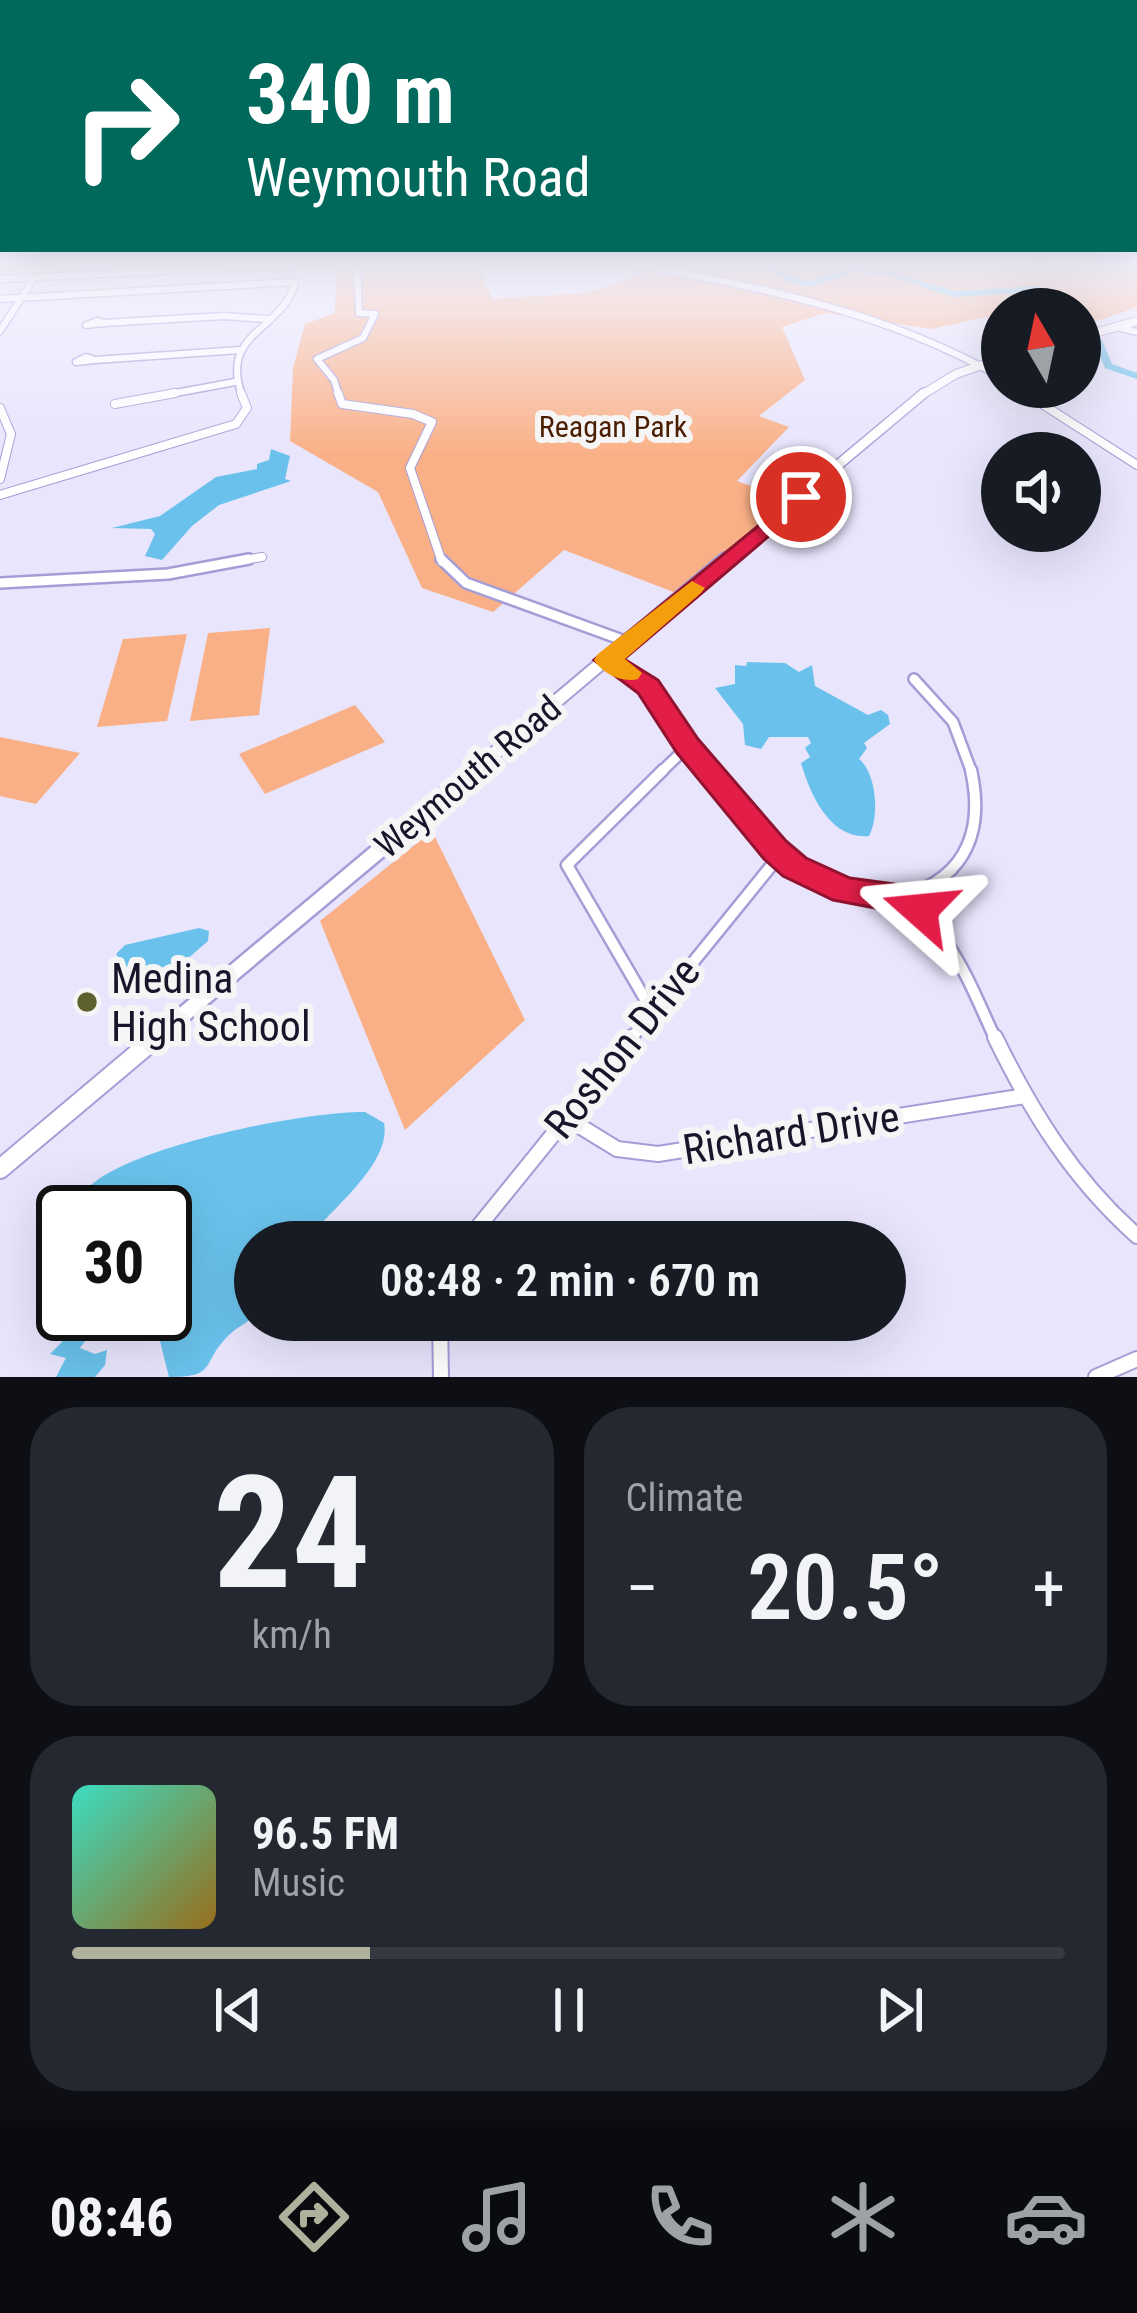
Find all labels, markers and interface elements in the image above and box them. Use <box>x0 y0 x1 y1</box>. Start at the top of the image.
text: 340 m <box>246 45 455 144</box>
icon: right <box>48 48 204 204</box>
text: Weymouth Road <box>246 146 591 209</box>
north arrow <box>981 288 1101 408</box>
map controls <box>981 288 1101 552</box>
park label: Reagan Park <box>539 409 688 444</box>
button: sound <box>981 432 1101 552</box>
pin <box>750 446 852 548</box>
icon: arrive <box>768 464 834 530</box>
street label: Weymouth Road <box>367 687 569 867</box>
position arrow <box>857 847 983 973</box>
street label: Roshon Drive <box>534 948 710 1148</box>
place label: Medina High School <box>111 954 311 1051</box>
marker: Medina High School <box>74 989 100 1015</box>
street label: Richard Drive <box>679 1092 903 1174</box>
speed limit sign: 30 <box>36 1185 192 1341</box>
text: 08:48 · 2 min · 670 m <box>380 1254 760 1307</box>
text: 24 <box>213 1442 371 1625</box>
text: Climate <box>626 1475 743 1521</box>
text: 20.5° <box>747 1536 943 1641</box>
text: − <box>626 1550 659 1627</box>
text: + <box>1032 1550 1065 1627</box>
text: km/h <box>252 1612 332 1658</box>
text: 96.5 FM <box>252 1807 399 1860</box>
text: Music <box>252 1860 345 1906</box>
icon: previous <box>205 1977 271 2043</box>
icon: pause <box>536 1977 602 2043</box>
icon: next <box>867 1977 933 2043</box>
icon: directions <box>272 2175 356 2259</box>
icon: music <box>455 2175 539 2259</box>
icon: phone <box>638 2175 722 2259</box>
icon: climate <box>821 2175 905 2259</box>
icon: car <box>1004 2175 1088 2259</box>
text: 08:46 <box>49 2186 173 2249</box>

